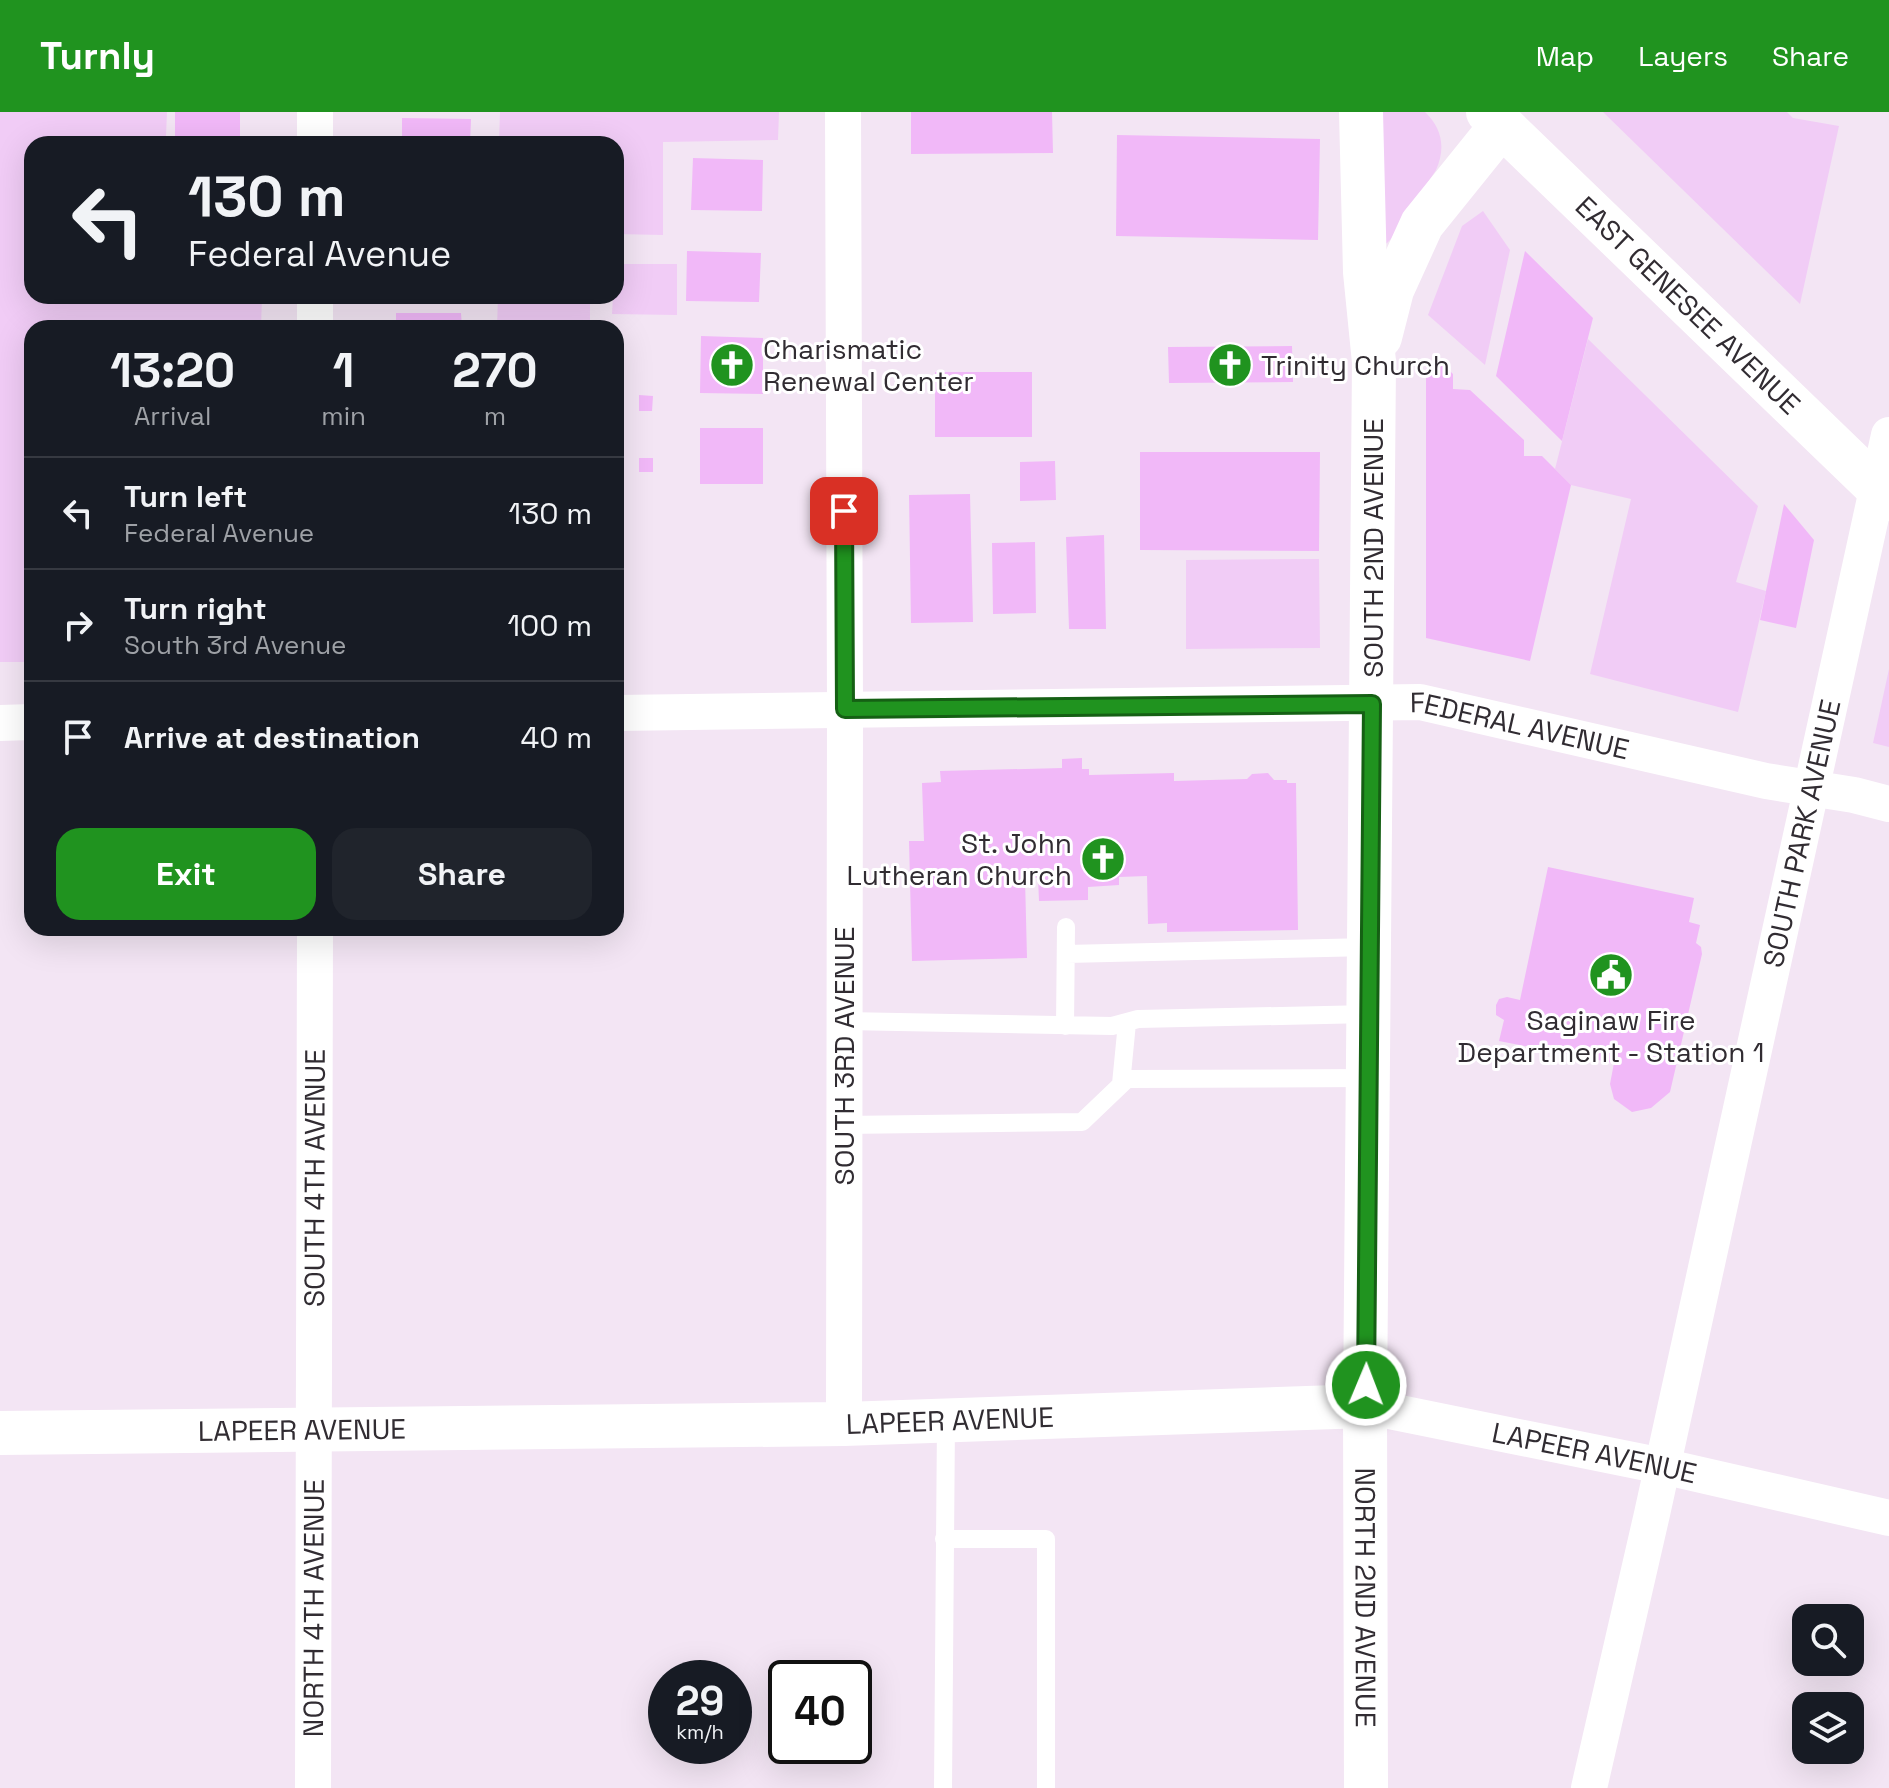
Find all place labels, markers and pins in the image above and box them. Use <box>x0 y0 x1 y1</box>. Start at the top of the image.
place label: Charismatic Renewal Center <box>763 331 974 399</box>
church icon: Charismatic Renewal Center <box>708 341 756 389</box>
church icon: Trinity Church <box>1206 341 1254 389</box>
place label: Trinity Church <box>1261 347 1450 383</box>
pin <box>810 477 878 545</box>
place label: St. John Lutheran Church <box>847 825 1072 893</box>
church icon: St. John Lutheran Church <box>1079 835 1127 883</box>
public building icon: Saginaw Fire Department - Station 1 <box>1587 951 1635 999</box>
place label: Saginaw Fire Department - Station 1 <box>1458 1002 1764 1070</box>

